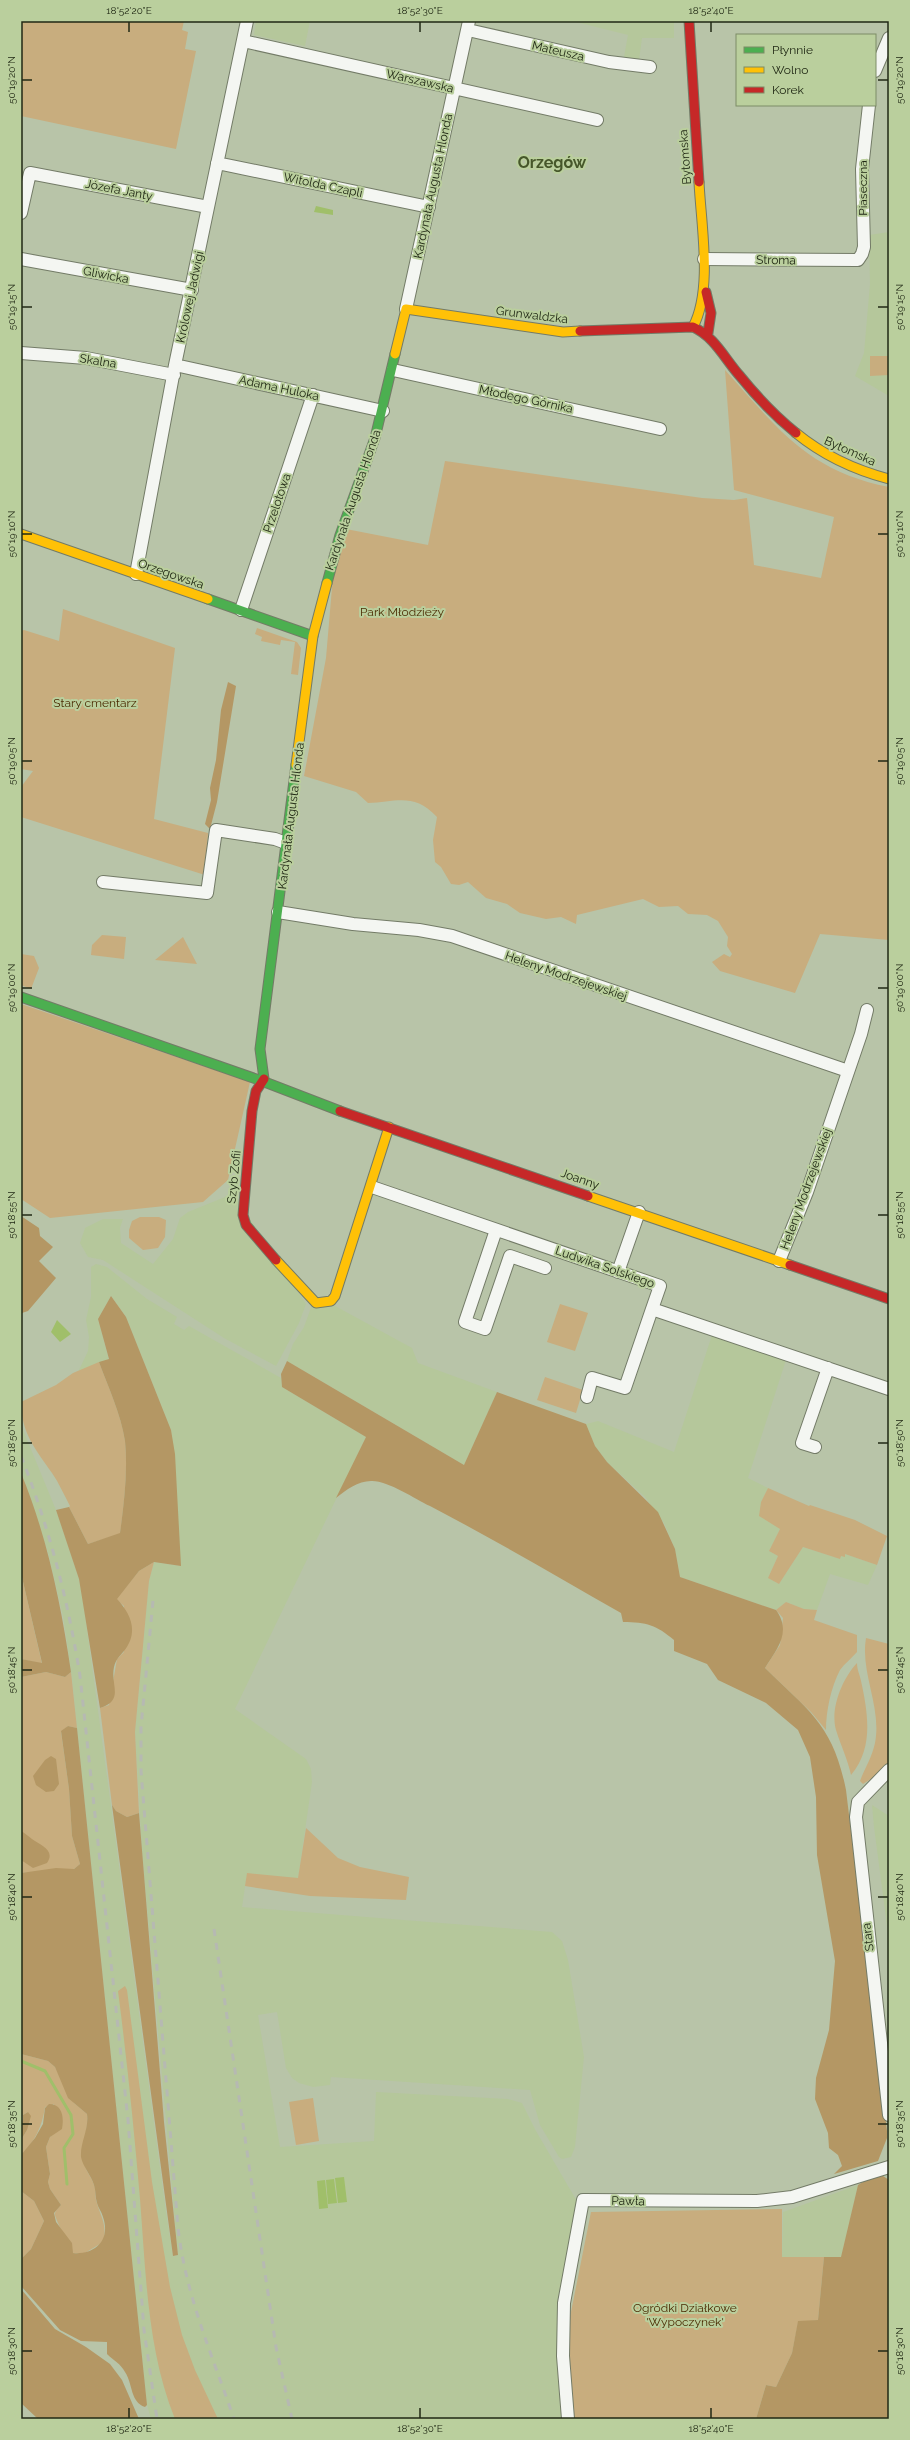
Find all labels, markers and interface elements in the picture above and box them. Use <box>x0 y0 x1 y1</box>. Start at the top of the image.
text: 18°52'20"E <box>106 5 152 16</box>
text: 18°52'30"E <box>397 5 443 16</box>
text: 18°52'40"E <box>688 5 734 16</box>
legend <box>736 34 876 106</box>
street label: Mateusza <box>530 38 586 64</box>
text: Płynnie <box>772 43 813 57</box>
text: 50°19'20"N <box>6 56 17 104</box>
text: 50°19'20"N <box>894 56 905 104</box>
text: Wolno <box>772 63 808 77</box>
street label: Warszawska <box>385 66 455 96</box>
text: Korek <box>772 83 805 97</box>
street label: Kardynała Augusta Hlonda <box>411 112 455 260</box>
street label: Bytomska <box>676 129 694 185</box>
district label: Orzegów <box>518 153 587 172</box>
street label: Piaseczna <box>856 160 870 216</box>
street label: Witolda Czapli <box>282 170 364 200</box>
street label: Józefa Janty <box>84 177 154 203</box>
street label: Królowej Jadwigi <box>173 250 207 344</box>
street label: Stroma <box>756 253 796 267</box>
street label: Gliwicka <box>82 264 130 286</box>
text: 50°19'15"N <box>6 284 17 330</box>
text: 50°19'15"N <box>894 284 905 330</box>
street label: Grunwaldzka <box>495 304 569 326</box>
street label: Skalna <box>79 351 117 371</box>
street label: Adama Huloka <box>238 373 320 403</box>
street label: Młodego Górnika <box>478 382 574 416</box>
street label: Kardynała Augusta Hlonda <box>322 428 384 572</box>
street label: Bytomska <box>822 433 878 469</box>
street label: Przelotowa <box>260 472 294 534</box>
text: 50°19'10"N <box>6 511 17 557</box>
text: 50°19'10"N <box>894 511 905 557</box>
street label: Orzegowska <box>136 556 206 592</box>
park label: Park Młodzieży <box>360 605 445 619</box>
park label: Stary cmentarz <box>53 696 137 710</box>
text: 50°19'05"N <box>6 737 17 785</box>
text: 50°19'05"N <box>894 737 905 785</box>
street label: Kardynała Augusta Hlonda <box>275 742 307 890</box>
street label: Heleny Modrzejewskiej <box>503 949 629 1003</box>
text: 50°19'00"N <box>6 964 17 1012</box>
text: 50°19'00"N <box>894 964 905 1012</box>
street label: Heleny Modrzejewskiej <box>778 1126 834 1252</box>
street label: Szyb Zofii <box>224 1150 244 1204</box>
street label: Joanny <box>559 1166 602 1192</box>
text: 50°18'55"N <box>6 1191 17 1239</box>
text: 50°18'55"N <box>894 1191 905 1239</box>
street label: Ludwika Solskiego <box>554 1243 656 1291</box>
text: 50°18'50"N <box>6 1419 17 1467</box>
text: 50°18'50"N <box>894 1419 905 1467</box>
text: 50°18'45"N <box>6 1647 17 1693</box>
text: 50°18'45"N <box>894 1647 905 1693</box>
text: 50°18'40"N <box>6 1873 17 1921</box>
text: 50°18'40"N <box>894 1873 905 1921</box>
street label: Stara <box>859 1922 877 1952</box>
text: 50°18'35"N <box>6 2100 17 2148</box>
text: 50°18'35"N <box>894 2100 905 2148</box>
street label: Pawła <box>611 2194 645 2208</box>
park label: Ogródki Działkowe 'Wypoczynek' <box>633 2301 737 2329</box>
text: 50°18'30"N <box>6 2327 17 2375</box>
text: 50°18'30"N <box>894 2327 905 2375</box>
text: 18°52'20"E <box>106 2423 152 2434</box>
text: 18°52'30"E <box>397 2423 443 2434</box>
text: 18°52'40"E <box>688 2423 734 2434</box>

